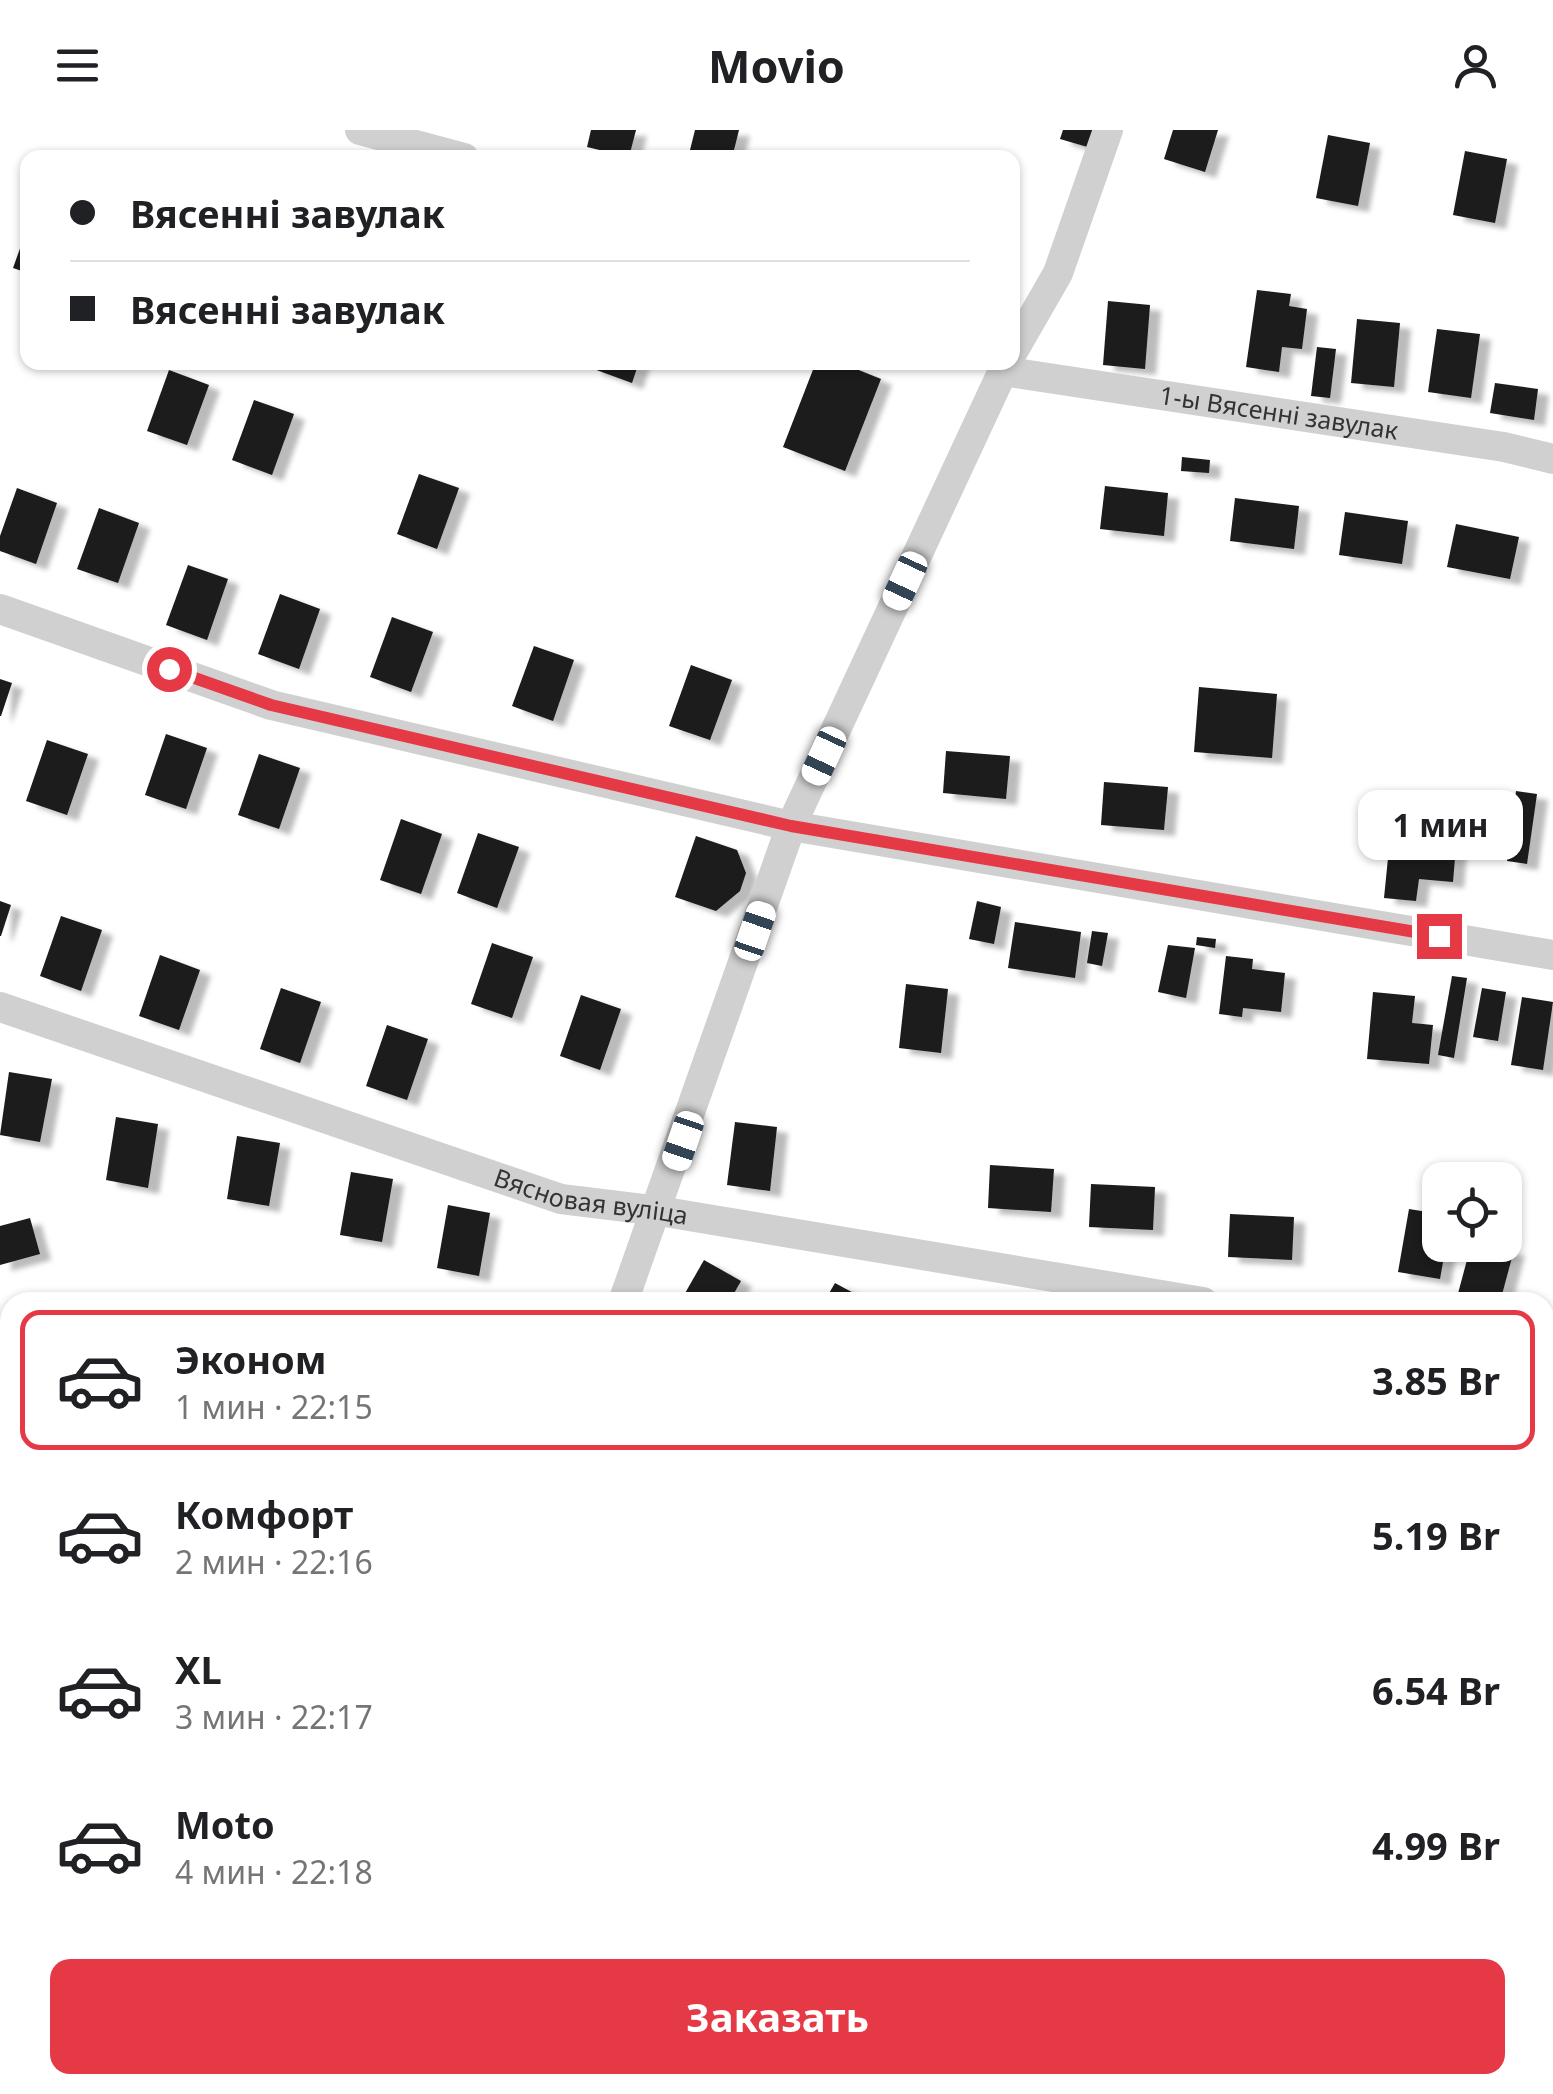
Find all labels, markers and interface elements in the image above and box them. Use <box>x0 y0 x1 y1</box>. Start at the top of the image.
text: Movio <box>708 35 845 96</box>
icon: menu <box>50 38 105 93</box>
icon: person <box>1448 38 1503 93</box>
text: Вясенні завулак <box>130 187 445 239</box>
text: Вясенні завулак <box>130 283 445 335</box>
street label: 1-ы Вясенні завулак <box>1157 377 1401 447</box>
car <box>879 547 931 615</box>
route start <box>147 647 192 692</box>
car <box>798 722 850 790</box>
callout: 1 мин <box>1356 791 1522 861</box>
text: 1 мин <box>1393 803 1488 846</box>
car <box>731 898 779 964</box>
route end <box>1417 914 1462 959</box>
car <box>659 1108 707 1174</box>
street label: Вясновая вуліца <box>490 1159 691 1232</box>
map controls <box>1422 1162 1522 1262</box>
button: locate <box>1422 1162 1522 1262</box>
text: Эконом <box>175 1333 327 1385</box>
icon: car <box>55 1335 145 1425</box>
text: 3.85 Br <box>1372 1354 1500 1406</box>
text: 1 мин · 22:15 <box>175 1385 373 1428</box>
text: Комфорт <box>175 1488 353 1540</box>
icon: car <box>55 1490 145 1580</box>
text: 5.19 Br <box>1372 1509 1500 1561</box>
text: 2 мин · 22:16 <box>175 1540 373 1583</box>
text: XL <box>175 1643 222 1695</box>
icon: car <box>55 1645 145 1735</box>
text: 6.54 Br <box>1372 1664 1500 1716</box>
text: 3 мин · 22:17 <box>175 1695 373 1738</box>
text: Moto <box>175 1798 275 1850</box>
icon: car <box>55 1800 145 1890</box>
text: 4.99 Br <box>1372 1819 1500 1871</box>
text: 4 мин · 22:18 <box>175 1850 373 1893</box>
button: Заказать <box>50 1959 1505 2074</box>

